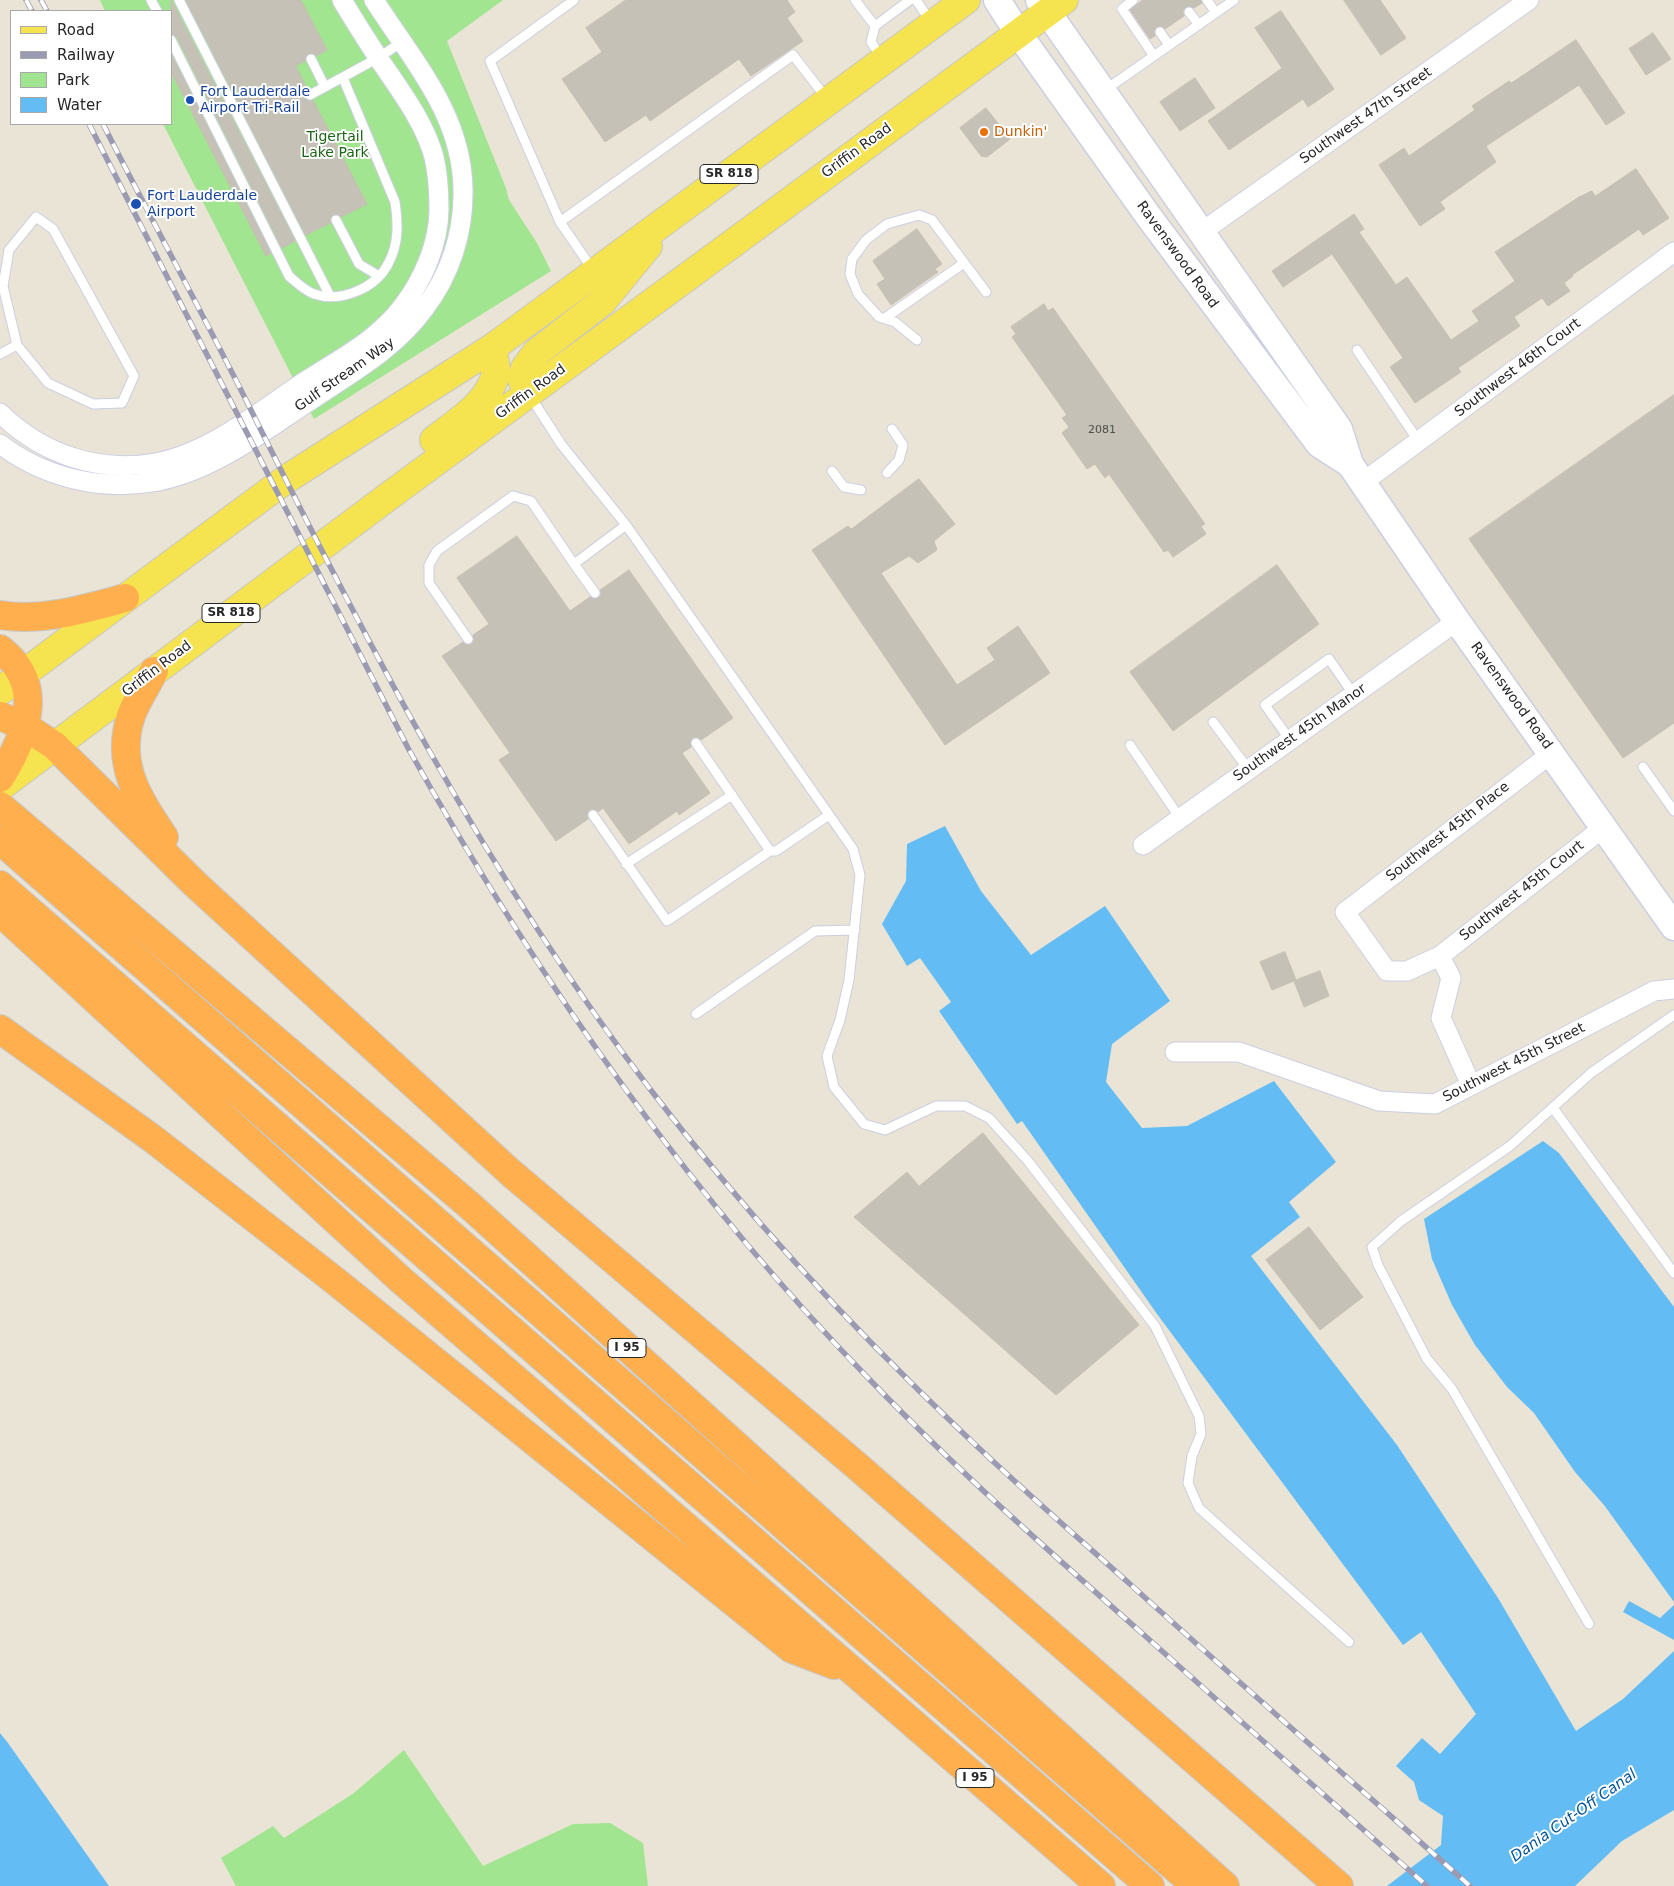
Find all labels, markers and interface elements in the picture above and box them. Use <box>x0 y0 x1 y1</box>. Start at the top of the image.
legend <box>10 10 172 125</box>
text: Road <box>57 21 95 39</box>
text: Railway <box>57 46 115 64</box>
street label: Southwest 47th Street <box>1297 64 1435 168</box>
text: Park <box>57 71 89 89</box>
place label: Fort Lauderdale Airport Tri-Rail <box>200 84 310 116</box>
marker: Fort Lauderdale Airport Tri-Rail <box>184 94 196 106</box>
text: Water <box>57 96 101 114</box>
street label: Griffin Road <box>819 120 895 182</box>
place label: Dunkin' <box>994 124 1047 140</box>
marker: Dunkin' <box>978 126 990 138</box>
park label: Tigertail Lake Park <box>301 129 369 162</box>
road number: SR 818 <box>700 164 758 183</box>
place label: Fort Lauderdale Airport <box>147 188 257 220</box>
marker: Fort Lauderdale Airport <box>129 197 143 211</box>
street label: Ravenswood Road <box>1133 198 1221 312</box>
street label: Southwest 46th Court <box>1452 315 1584 421</box>
street label: Gulf Stream Way <box>292 334 398 416</box>
street label: Griffin Road <box>493 361 569 423</box>
house number: 2081 <box>1088 423 1116 437</box>
road number: SR 818 <box>202 604 260 622</box>
street label: Griffin Road <box>119 637 195 701</box>
street label: Ravenswood Road <box>1467 639 1555 753</box>
street label: Southwest 45th Manor <box>1230 681 1370 785</box>
street label: Southwest 45th Place <box>1383 779 1513 885</box>
street label: Southwest 45th Court <box>1457 837 1587 945</box>
street label: Southwest 45th Street <box>1440 1020 1588 1106</box>
road number: I 95 <box>608 1339 646 1358</box>
water label: Dania Cut-Off Canal <box>1508 1766 1640 1866</box>
road number: I 95 <box>956 1769 994 1788</box>

